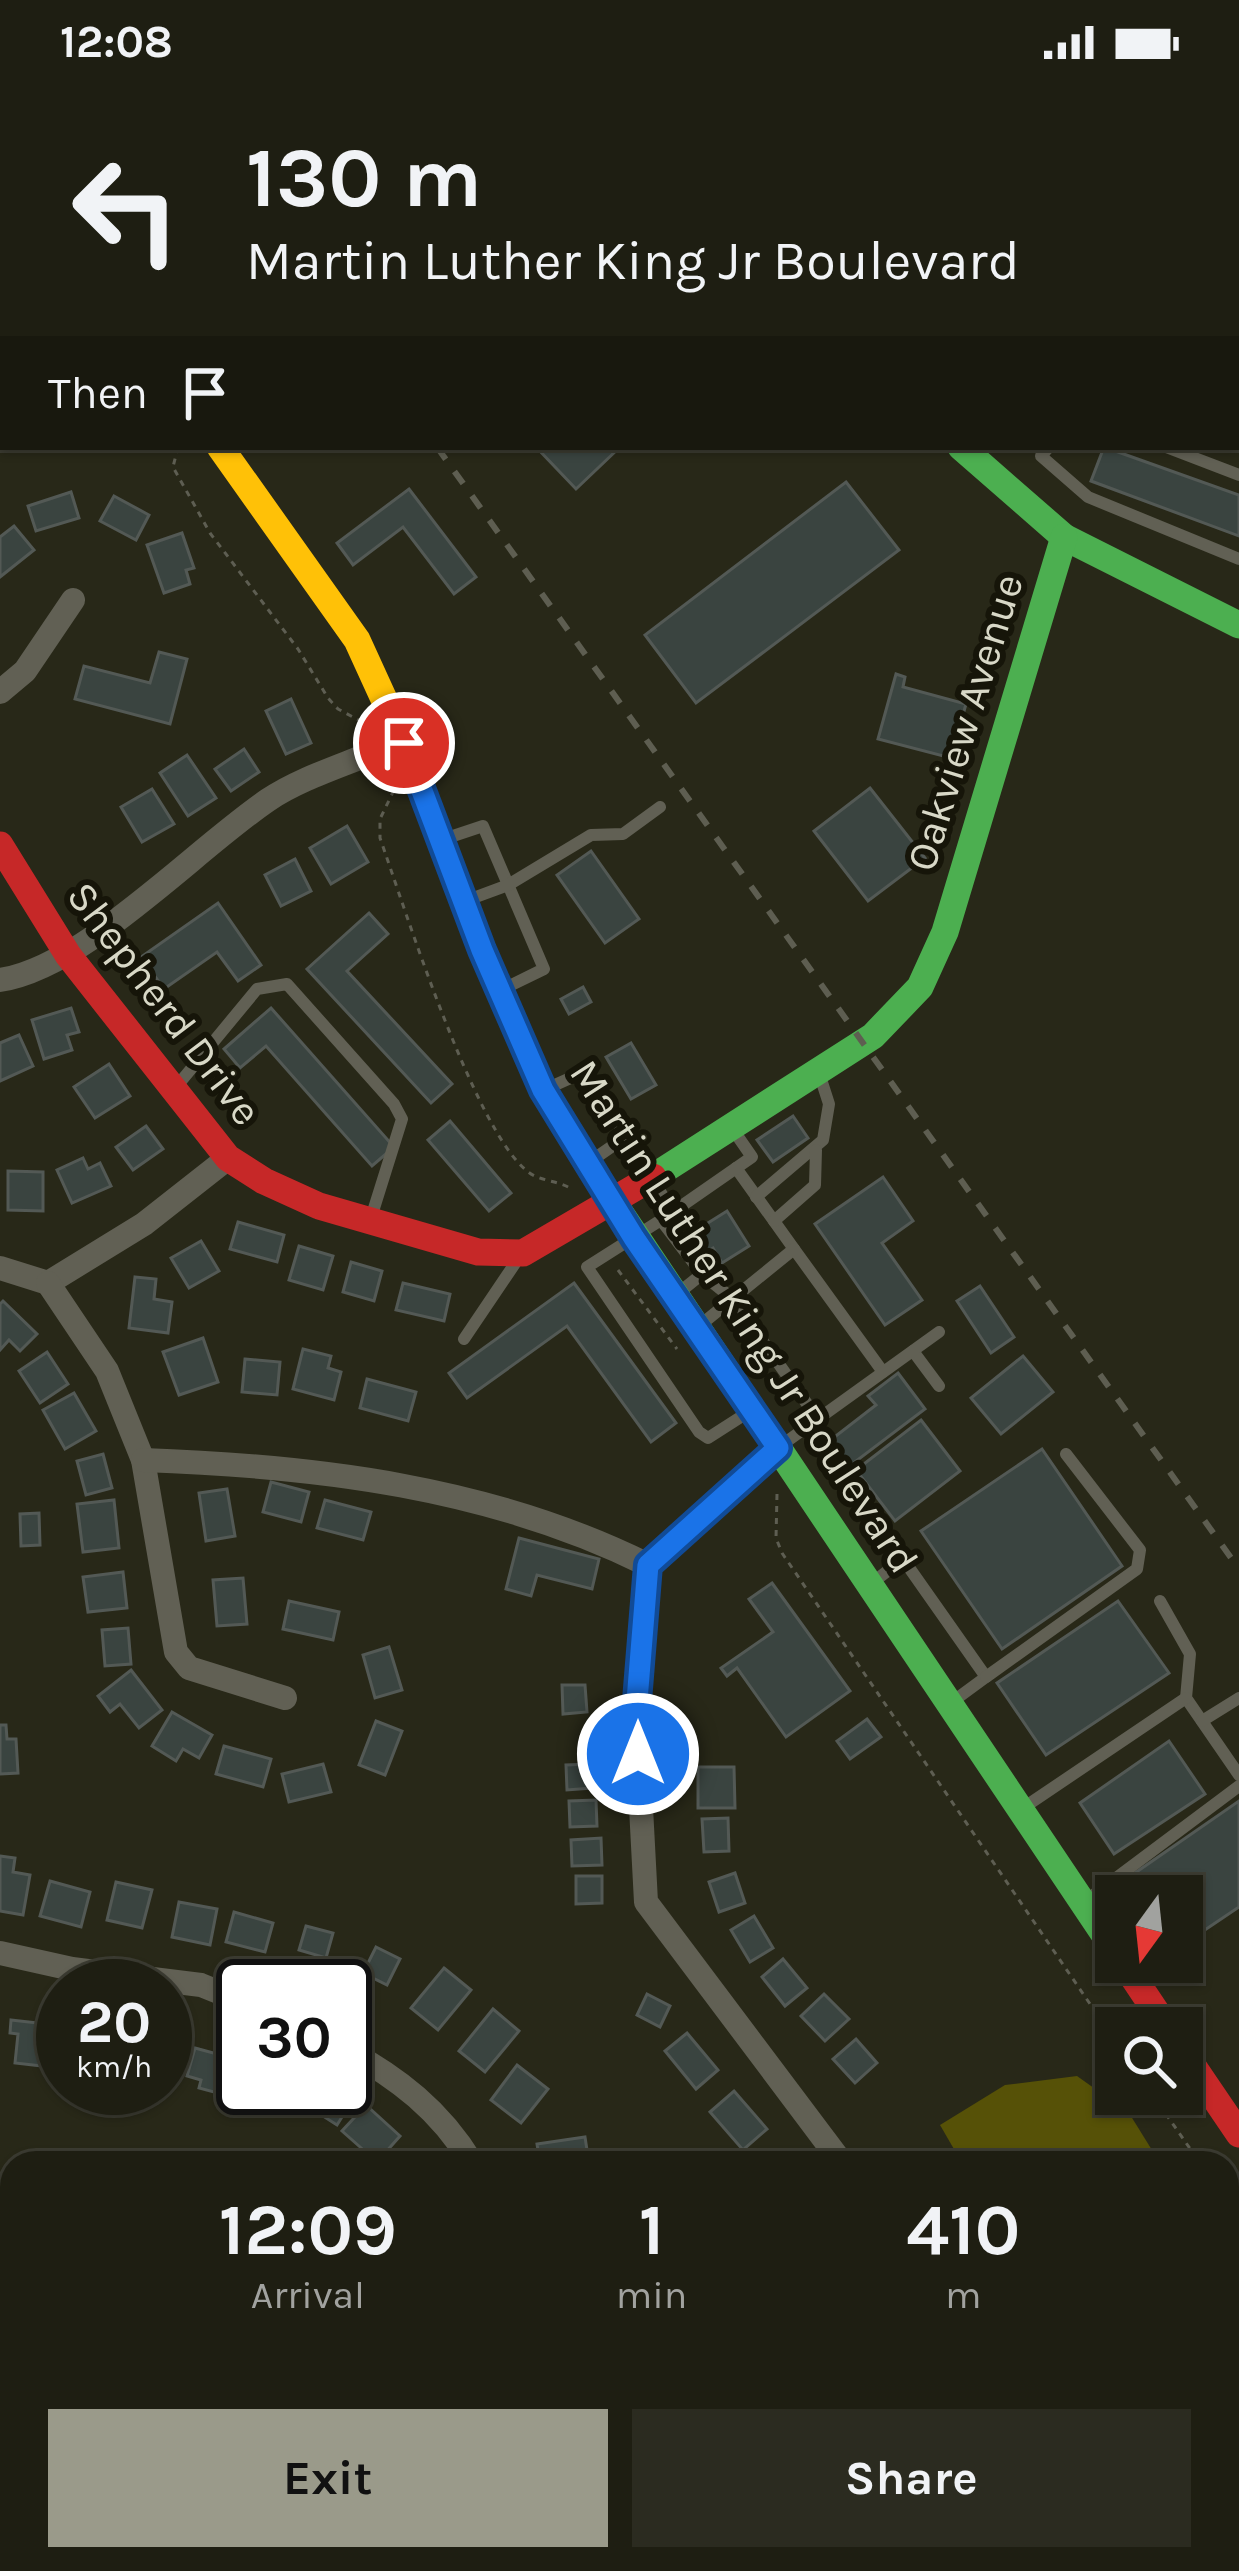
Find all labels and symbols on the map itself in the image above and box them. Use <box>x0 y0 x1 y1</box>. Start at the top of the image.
street label: Oakview Avenue <box>896 568 1034 877</box>
pin <box>353 692 455 794</box>
street label: Shepherd Drive <box>56 872 272 1135</box>
street label: Martin Luther King Jr Boulevard <box>559 1051 929 1582</box>
position arrow <box>575 1691 701 1817</box>
north arrow <box>1095 1875 1203 1983</box>
speed limit sign: 30 <box>216 1959 372 2115</box>

